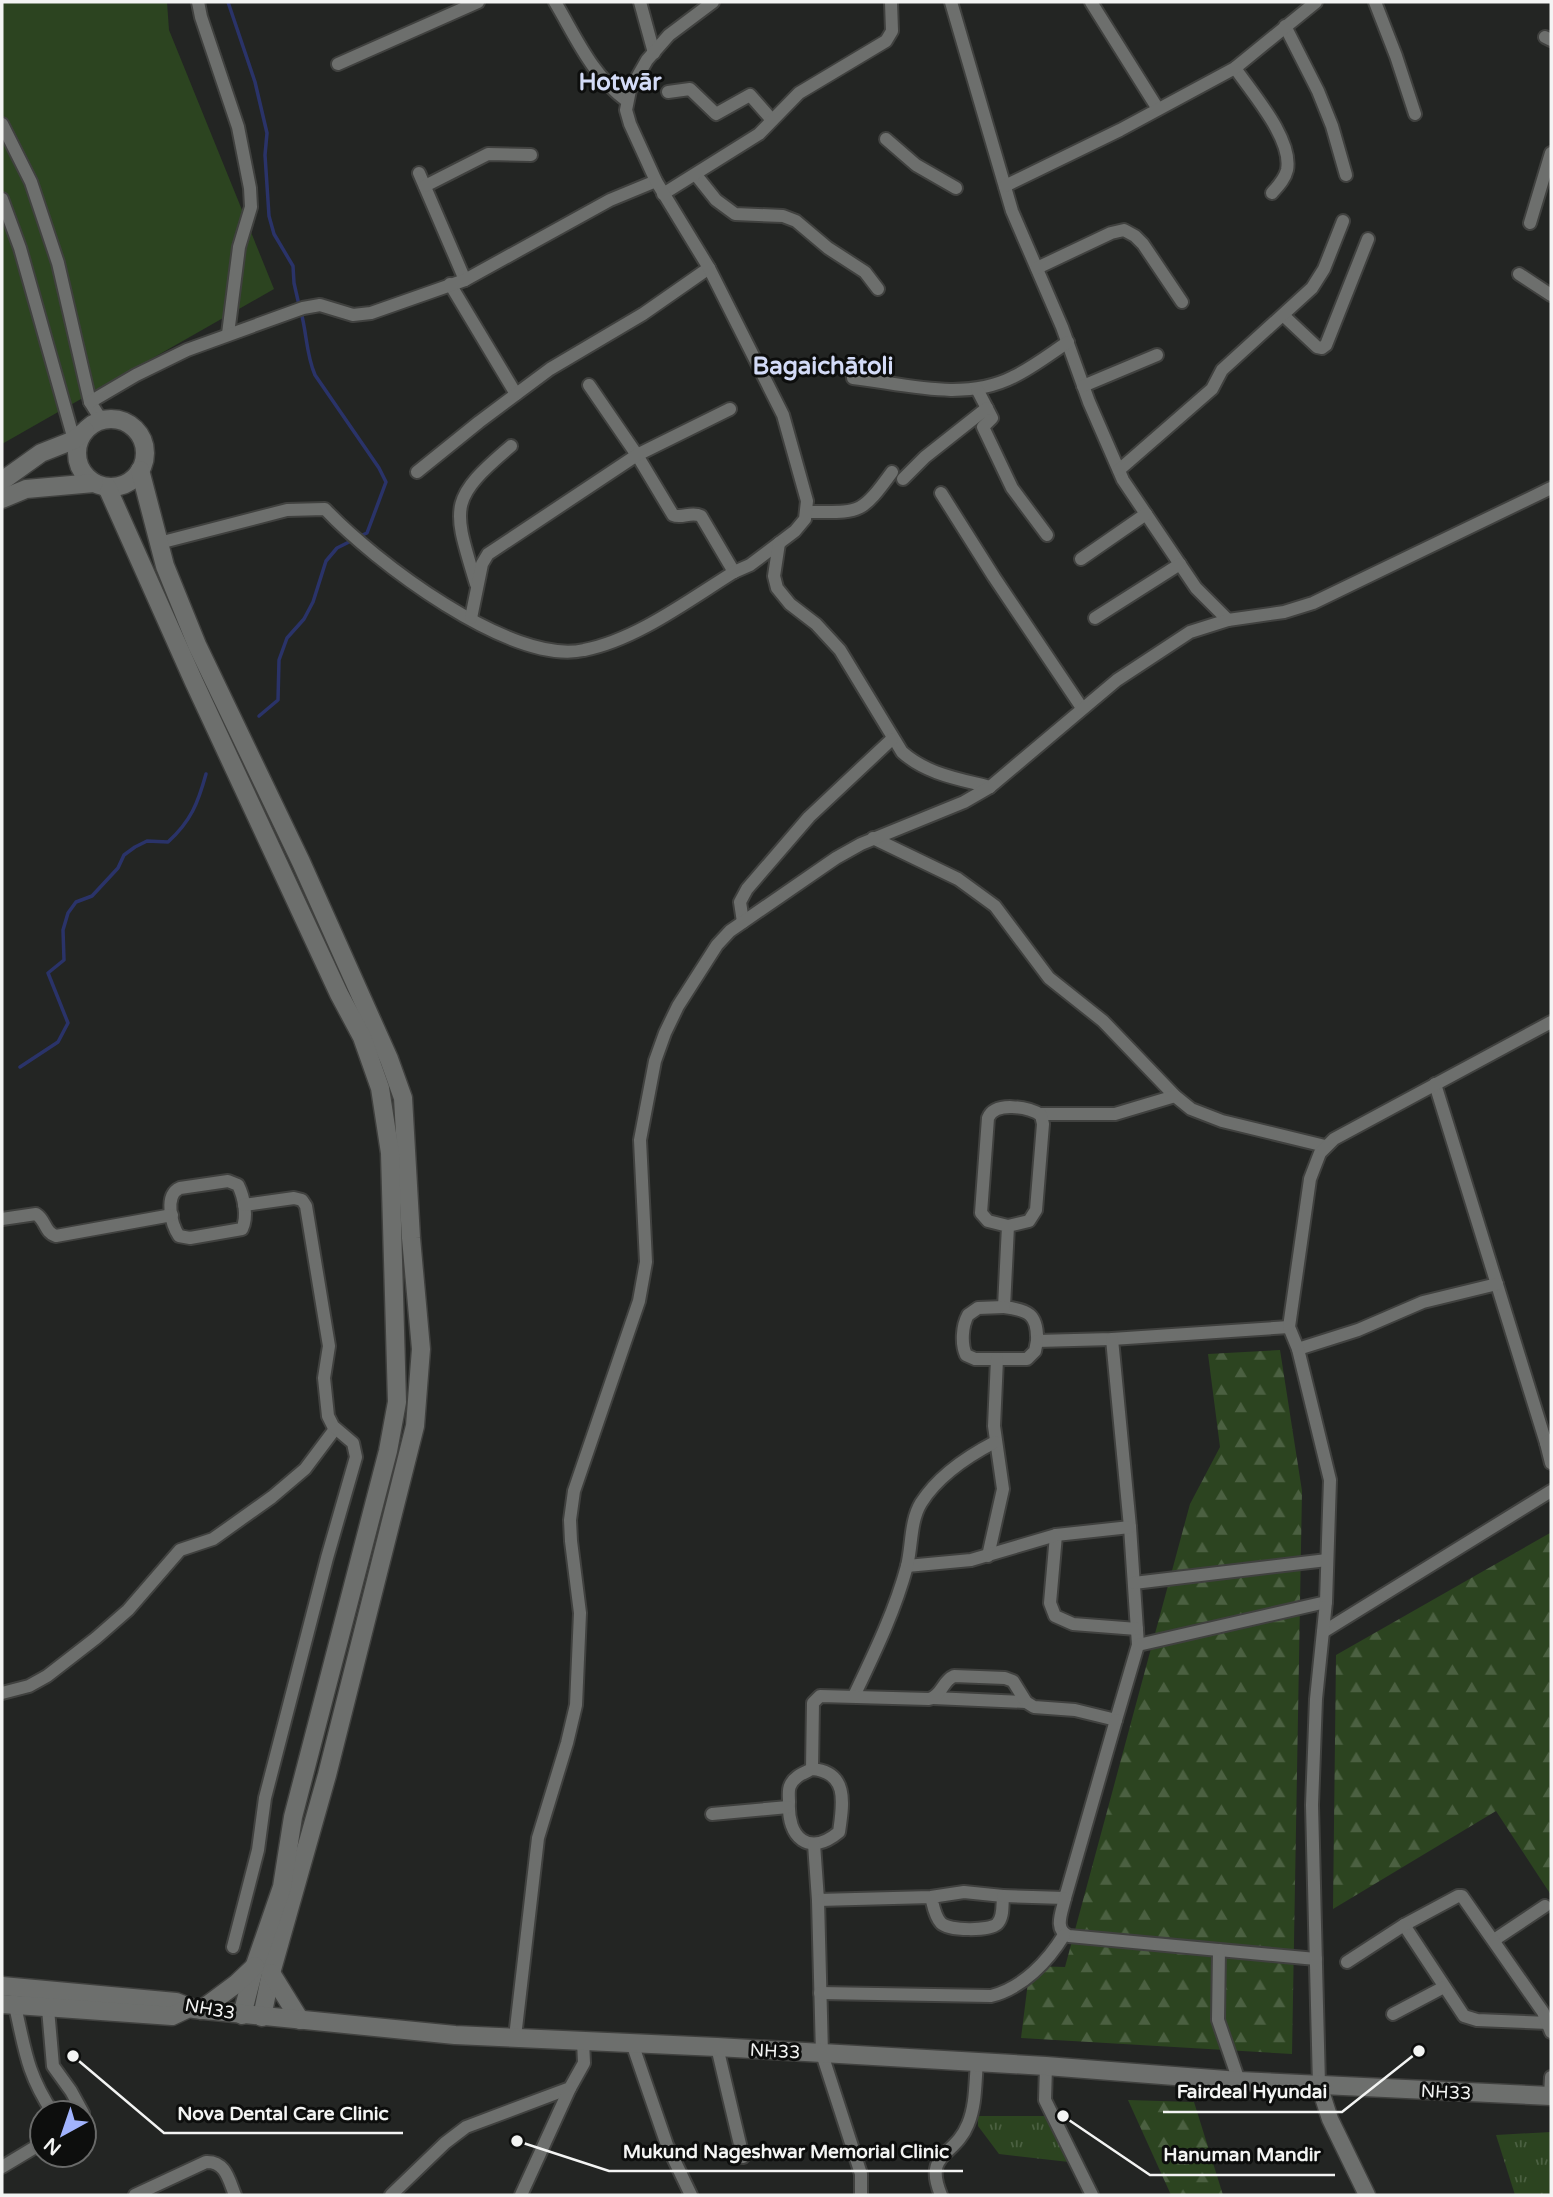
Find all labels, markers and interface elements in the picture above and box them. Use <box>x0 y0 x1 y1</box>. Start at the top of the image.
district label: Hotwār <box>579 68 662 97</box>
district label: Bagaichātoli <box>753 352 893 381</box>
street label: NH33 <box>183 1994 237 2024</box>
street label: NH33 <box>749 2039 801 2063</box>
callout: Fairdeal Hyundai <box>1163 2072 1342 2112</box>
street label: NH33 <box>1420 2080 1472 2104</box>
text: Fairdeal Hyundai <box>1177 2081 1327 2104</box>
callout: Nova Dental Care Clinic <box>164 2093 403 2133</box>
north arrow <box>28 2099 98 2169</box>
text: Nova Dental Care Clinic <box>177 2103 389 2125</box>
callout: Mukund Nageshwar Memorial Clinic <box>609 2131 963 2171</box>
text: N <box>40 2133 66 2160</box>
callout: Hanuman Mandir <box>1150 2135 1335 2175</box>
text: Mukund Nageshwar Memorial Clinic <box>623 2141 949 2164</box>
text: Hanuman Mandir <box>1163 2144 1321 2166</box>

